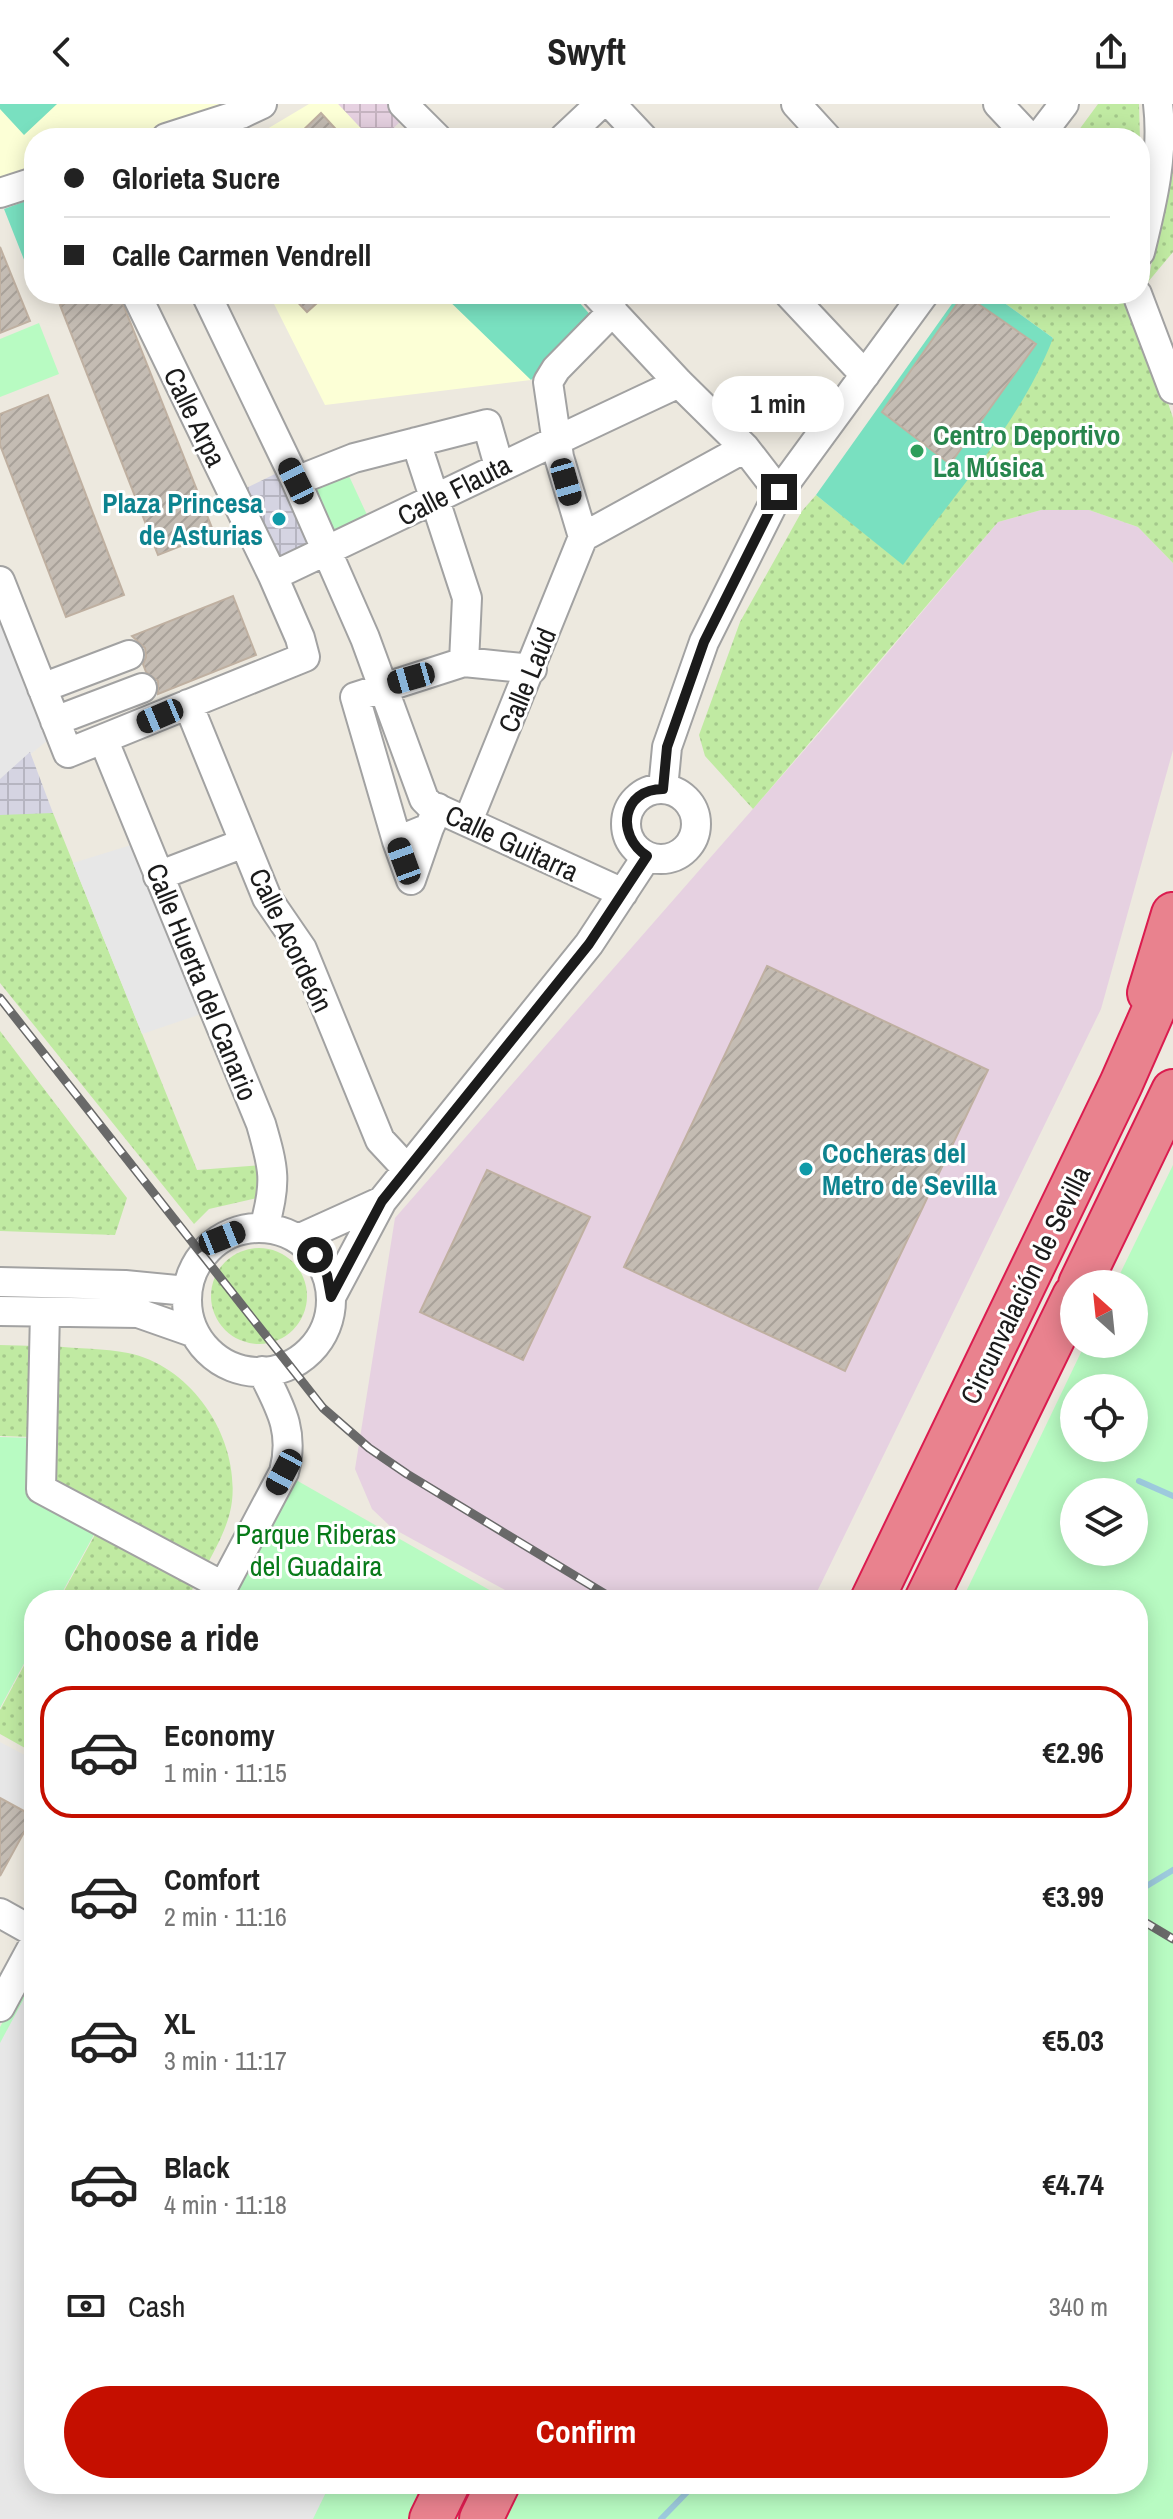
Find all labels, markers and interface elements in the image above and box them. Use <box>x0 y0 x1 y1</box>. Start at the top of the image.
text: Swyft <box>547 28 626 76</box>
icon: back <box>40 30 84 74</box>
icon: share <box>1089 30 1133 74</box>
text: Glorieta Sucre <box>112 158 280 198</box>
text: Calle Carmen Vendrell <box>112 235 371 275</box>
street label: Calle Arpa <box>155 361 235 473</box>
callout: 1 min <box>713 376 845 432</box>
text: 1 min <box>750 386 806 421</box>
place label: Centro Deportivo La Música <box>933 416 1121 486</box>
marker: Centro Deportivo La Música <box>908 442 926 460</box>
street label: Calle Flauta <box>391 445 517 535</box>
car <box>275 454 317 508</box>
car <box>548 456 584 508</box>
route end <box>761 474 797 510</box>
place label: Plaza Princesa de Asturias <box>102 484 263 554</box>
marker: Plaza Princesa de Asturias <box>270 510 288 528</box>
street label: Calle Laúd <box>489 622 565 738</box>
car <box>385 660 437 696</box>
car <box>133 696 187 736</box>
street label: Calle Guitarra <box>439 796 585 891</box>
car <box>385 834 423 888</box>
street label: Calle Huerta del Canario <box>137 858 267 1106</box>
street label: Calle Acordeón <box>240 862 342 1018</box>
place label: Cocheras del Metro de Sevilla <box>822 1134 997 1204</box>
street label: Circunvalación de Sevilla <box>951 1159 1099 1410</box>
marker: Cocheras del Metro de Sevilla <box>797 1160 815 1178</box>
car <box>195 1218 249 1258</box>
route start <box>297 1237 333 1273</box>
north arrow <box>1060 1270 1148 1358</box>
map controls <box>1060 1270 1148 1566</box>
button: locate <box>1060 1374 1148 1462</box>
car <box>262 1445 306 1499</box>
button: layers <box>1060 1478 1148 1566</box>
park label: Parque Riberas del Guadaira <box>236 1515 396 1585</box>
text: Choose a ride <box>64 1614 259 1662</box>
text: Economy <box>164 1715 275 1755</box>
icon: car <box>68 1716 140 1788</box>
text: €2.96 <box>1042 1732 1104 1772</box>
text: 1 min · 11:15 <box>164 1755 287 1790</box>
text: Comfort <box>164 1859 260 1899</box>
icon: car <box>68 1860 140 1932</box>
text: €3.99 <box>1042 1876 1104 1916</box>
text: 2 min · 11:16 <box>164 1899 287 1934</box>
text: XL <box>164 2003 195 2043</box>
icon: car <box>68 2004 140 2076</box>
text: €5.03 <box>1042 2020 1104 2060</box>
text: 3 min · 11:17 <box>164 2043 287 2078</box>
text: Black <box>164 2147 230 2187</box>
icon: car <box>68 2148 140 2220</box>
text: €4.74 <box>1042 2164 1104 2204</box>
text: 4 min · 11:18 <box>164 2187 287 2222</box>
icon: cash <box>64 2284 108 2328</box>
text: Cash <box>128 2286 185 2326</box>
text: 340 m <box>1049 2289 1108 2324</box>
button: Confirm <box>64 2386 1108 2478</box>

